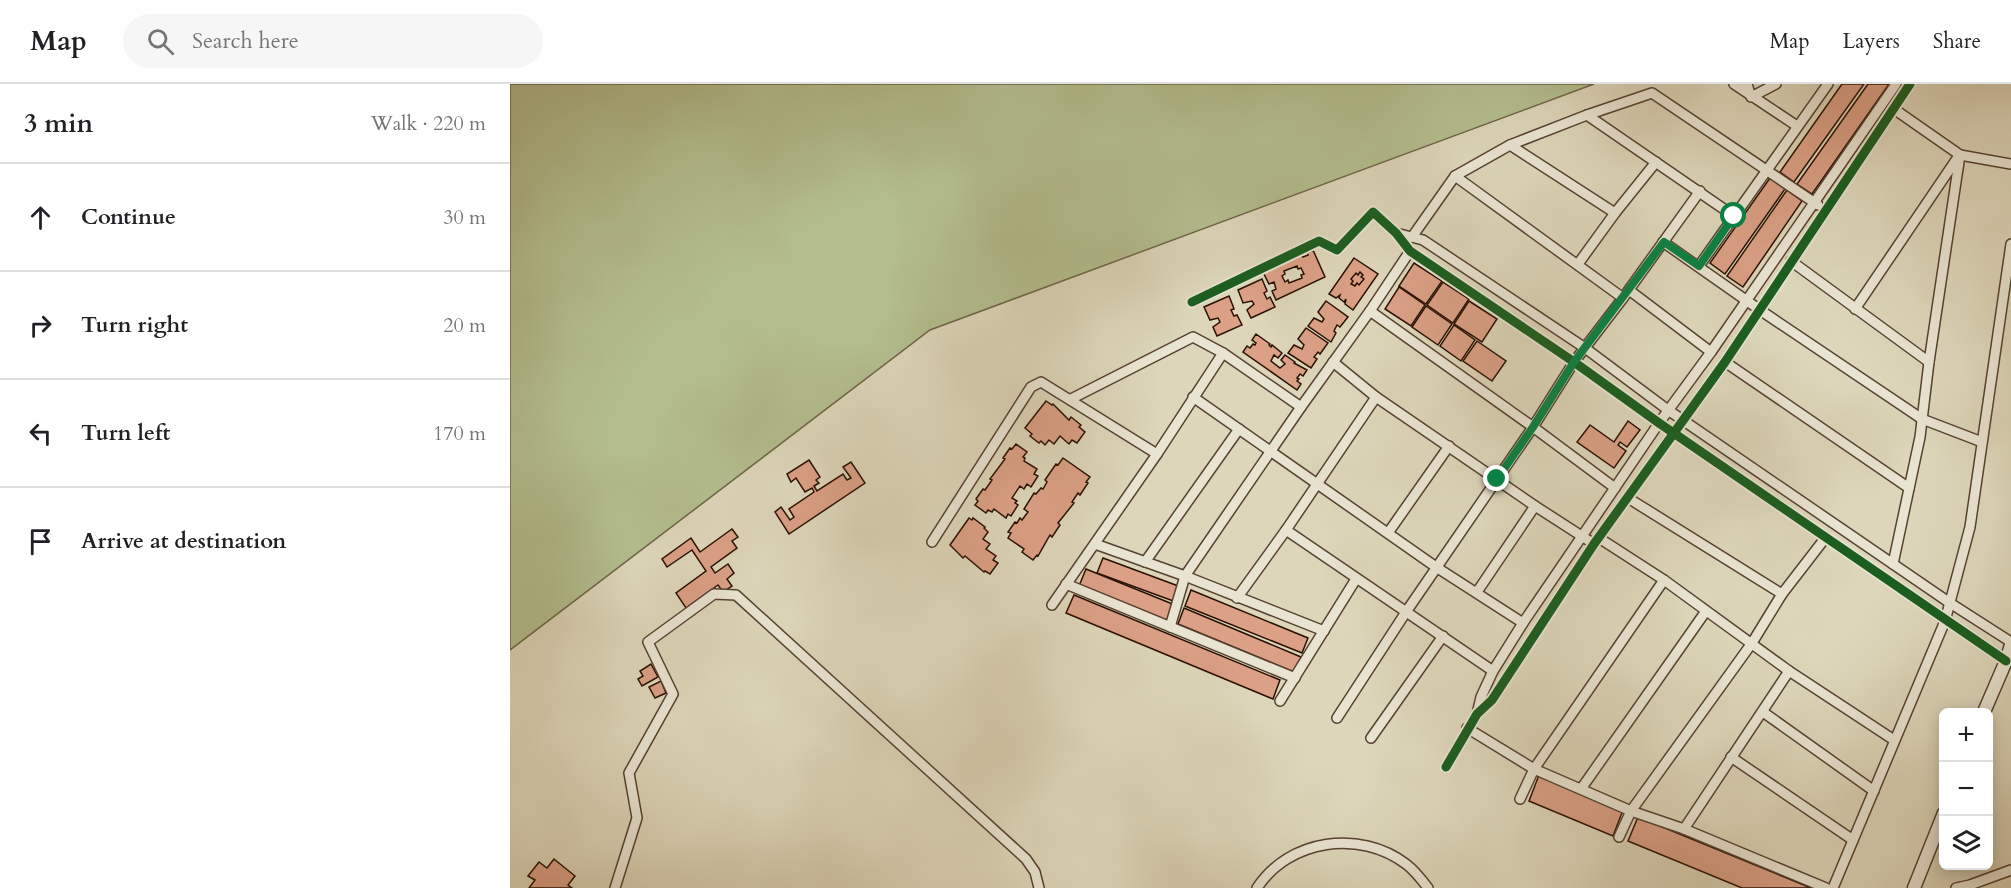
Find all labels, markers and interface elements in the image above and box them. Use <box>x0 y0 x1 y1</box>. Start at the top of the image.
search box <box>123 14 543 68</box>
text: Map <box>30 22 87 60</box>
icon: search <box>144 25 177 58</box>
text: Search here <box>192 26 299 56</box>
text: Map <box>1770 27 1810 56</box>
text: Layers <box>1843 27 1900 56</box>
text: Share <box>1933 27 1981 56</box>
text: 3 min <box>24 106 93 141</box>
text: Walk · 220 m <box>371 110 486 137</box>
icon: ahead <box>24 201 57 234</box>
text: Continue <box>81 202 176 232</box>
route start <box>1720 202 1746 228</box>
text: 30 m <box>443 204 486 231</box>
icon: right <box>24 309 57 342</box>
text: Turn right <box>81 310 188 340</box>
text: 20 m <box>443 312 486 339</box>
icon: left <box>24 417 57 450</box>
text: Turn left <box>81 418 170 448</box>
text: 170 m <box>433 420 486 447</box>
route end <box>1483 465 1509 491</box>
icon: arrive <box>24 525 57 558</box>
text: Arrive at destination <box>81 526 286 556</box>
map controls <box>1939 708 1993 870</box>
button: + <box>1939 708 1993 762</box>
button: − <box>1939 762 1993 816</box>
button: layers <box>1939 816 1993 870</box>

